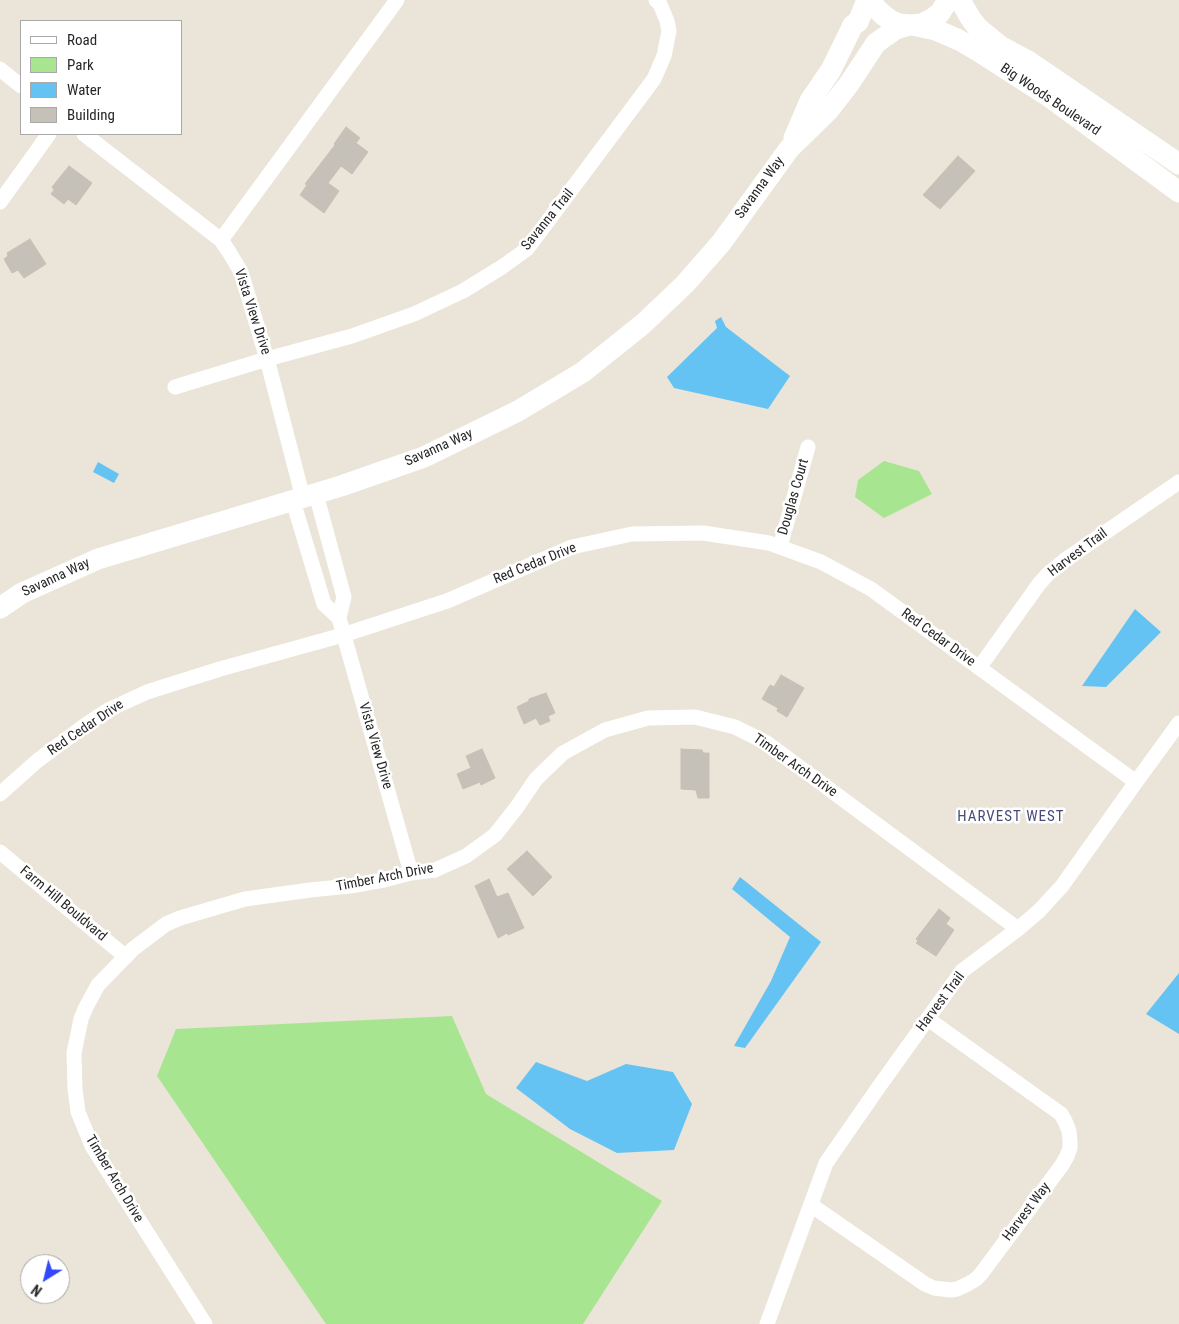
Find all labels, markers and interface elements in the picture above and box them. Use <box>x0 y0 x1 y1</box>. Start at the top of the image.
legend <box>20 20 182 135</box>
text: Road <box>67 31 97 49</box>
text: Park <box>67 56 94 74</box>
street label: Big Woods Boulevard <box>997 60 1103 140</box>
text: Water <box>67 81 101 99</box>
text: Building <box>67 106 115 124</box>
street label: Savanna Way <box>732 154 788 222</box>
street label: Savanna Trail <box>518 186 578 254</box>
street label: Vista View Drive <box>230 267 274 357</box>
street label: Savanna Way <box>402 426 476 470</box>
street label: Douglas Court <box>775 457 813 537</box>
street label: Harvest Trail <box>1045 525 1111 581</box>
street label: Red Cedar Drive <box>491 540 579 588</box>
street label: Savanna Way <box>19 555 93 601</box>
street label: Red Cedar Drive <box>898 605 978 671</box>
street label: Red Cedar Drive <box>45 697 127 759</box>
street label: Vista View Drive <box>355 701 395 791</box>
street label: Timber Arch Drive <box>750 731 840 801</box>
district label: HARVEST WEST <box>956 808 1066 826</box>
street label: Timber Arch Drive <box>335 860 435 896</box>
street label: Farm Hill Bouldvard <box>16 863 110 945</box>
street label: Harvest Trail <box>913 969 969 1035</box>
street label: Timber Arch Drive <box>81 1132 147 1226</box>
street label: Harvest Way <box>1000 1179 1054 1245</box>
north arrow <box>20 1254 70 1304</box>
text: N <box>29 1281 45 1299</box>

